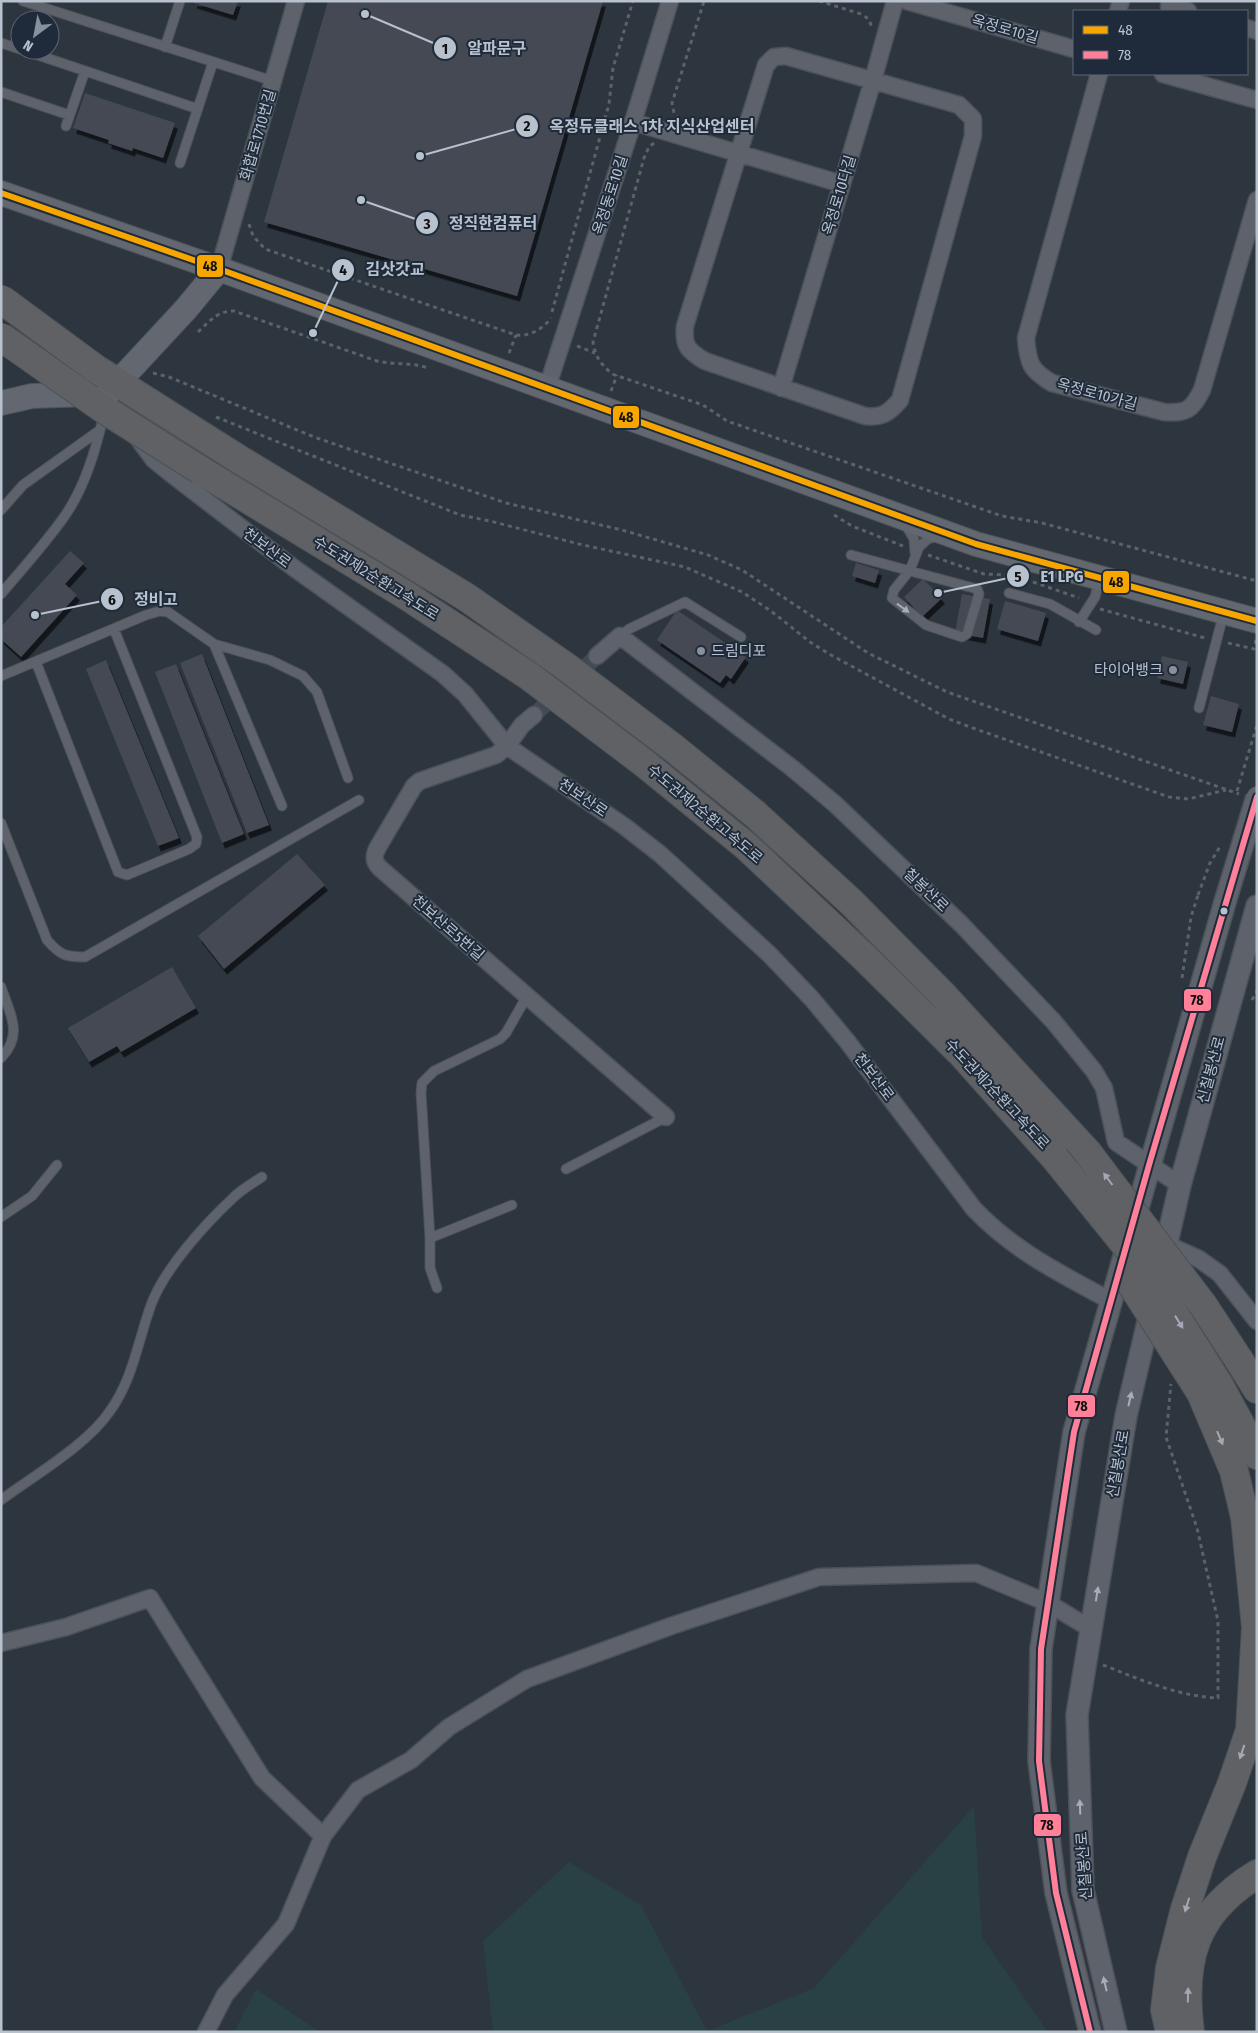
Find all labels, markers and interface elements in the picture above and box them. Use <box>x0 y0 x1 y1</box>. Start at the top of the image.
north arrow <box>10 10 60 60</box>
legend <box>1073 10 1248 75</box>
street label: 옥정로10길 <box>969 11 1041 47</box>
text: 48 <box>1118 21 1133 39</box>
callout: 알파문구 <box>432 33 536 64</box>
text: N <box>20 36 36 55</box>
text: 알파문구 <box>468 39 526 58</box>
text: 1 <box>442 40 448 58</box>
text: 78 <box>1118 46 1131 64</box>
street label: 화합로1710번길 <box>236 87 280 183</box>
callout: 옥정듀클래스 1차 지식산업센터 <box>515 111 765 142</box>
text: 2 <box>523 117 531 135</box>
text: 옥정듀클래스 1차 지식산업센터 <box>550 117 754 136</box>
street label: 옥정동로10길 <box>589 153 631 237</box>
street label: 옥정로10다길 <box>818 153 860 237</box>
callout: 정직한컴퓨터 <box>414 208 548 239</box>
text: 정직한컴퓨터 <box>449 214 537 233</box>
text: 3 <box>422 215 431 233</box>
line badge: 48 <box>196 254 224 278</box>
callout: 김삿갓교 <box>331 254 435 285</box>
text: 48 <box>203 258 218 275</box>
text: 김삿갓교 <box>366 260 425 279</box>
text: 4 <box>339 261 347 279</box>
street label: 옥정로10가길 <box>1055 375 1139 413</box>
line badge: 48 <box>612 405 640 429</box>
text: 48 <box>619 409 634 426</box>
street label: 천보산로 <box>240 524 294 572</box>
street label: 수도권제2순환고속도로 <box>310 532 442 624</box>
callout: E1 LPG <box>1005 561 1093 592</box>
text: E1 LPG <box>1041 567 1083 586</box>
text: 5 <box>1014 568 1022 586</box>
line badge: 48 <box>1102 570 1130 594</box>
text: 48 <box>1109 574 1124 591</box>
callout: 정비고 <box>99 584 188 615</box>
text: 정비고 <box>134 590 178 609</box>
text: 6 <box>108 591 116 609</box>
one-way arrow <box>896 603 910 613</box>
place label: 드림디포 <box>711 642 766 660</box>
marker: 드림디포 <box>695 645 707 657</box>
place label: 타이어뱅크 <box>1094 661 1163 679</box>
marker: 타이어뱅크 <box>1167 664 1179 676</box>
street label: 수도권제2순환고속도로 <box>644 761 766 867</box>
street label: 천보산로 <box>555 775 611 821</box>
street label: 칠봉산로 <box>900 864 952 916</box>
street label: 천보산로5번길 <box>408 892 488 964</box>
unlabelled marker <box>1219 906 1229 916</box>
line badge: 78 <box>1183 988 1212 1012</box>
text: 78 <box>1190 992 1204 1009</box>
street label: 신칠봉산로 <box>1193 1034 1229 1106</box>
street label: 수도권제2순환고속도로 <box>941 1035 1053 1153</box>
street label: 천보산로 <box>850 1050 898 1104</box>
one-way arrow <box>1102 1173 1113 1186</box>
one-way arrow <box>1175 1316 1184 1329</box>
one-way arrow <box>1126 1391 1134 1407</box>
line badge: 78 <box>1067 1394 1096 1418</box>
text: 78 <box>1074 1398 1088 1415</box>
street label: 신칠봉산로 <box>1103 1428 1133 1500</box>
one-way arrow <box>1216 1431 1224 1445</box>
one-way arrow <box>1093 1585 1101 1601</box>
one-way arrow <box>1238 1745 1246 1760</box>
one-way arrow <box>1076 1799 1084 1815</box>
line badge: 78 <box>1033 1813 1062 1837</box>
text: 78 <box>1040 1817 1054 1834</box>
street label: 신칠봉산로 <box>1073 1831 1095 1901</box>
one-way arrow <box>1182 1897 1190 1912</box>
one-way arrow <box>1101 1977 1109 1992</box>
one-way arrow <box>1184 1986 1192 2002</box>

